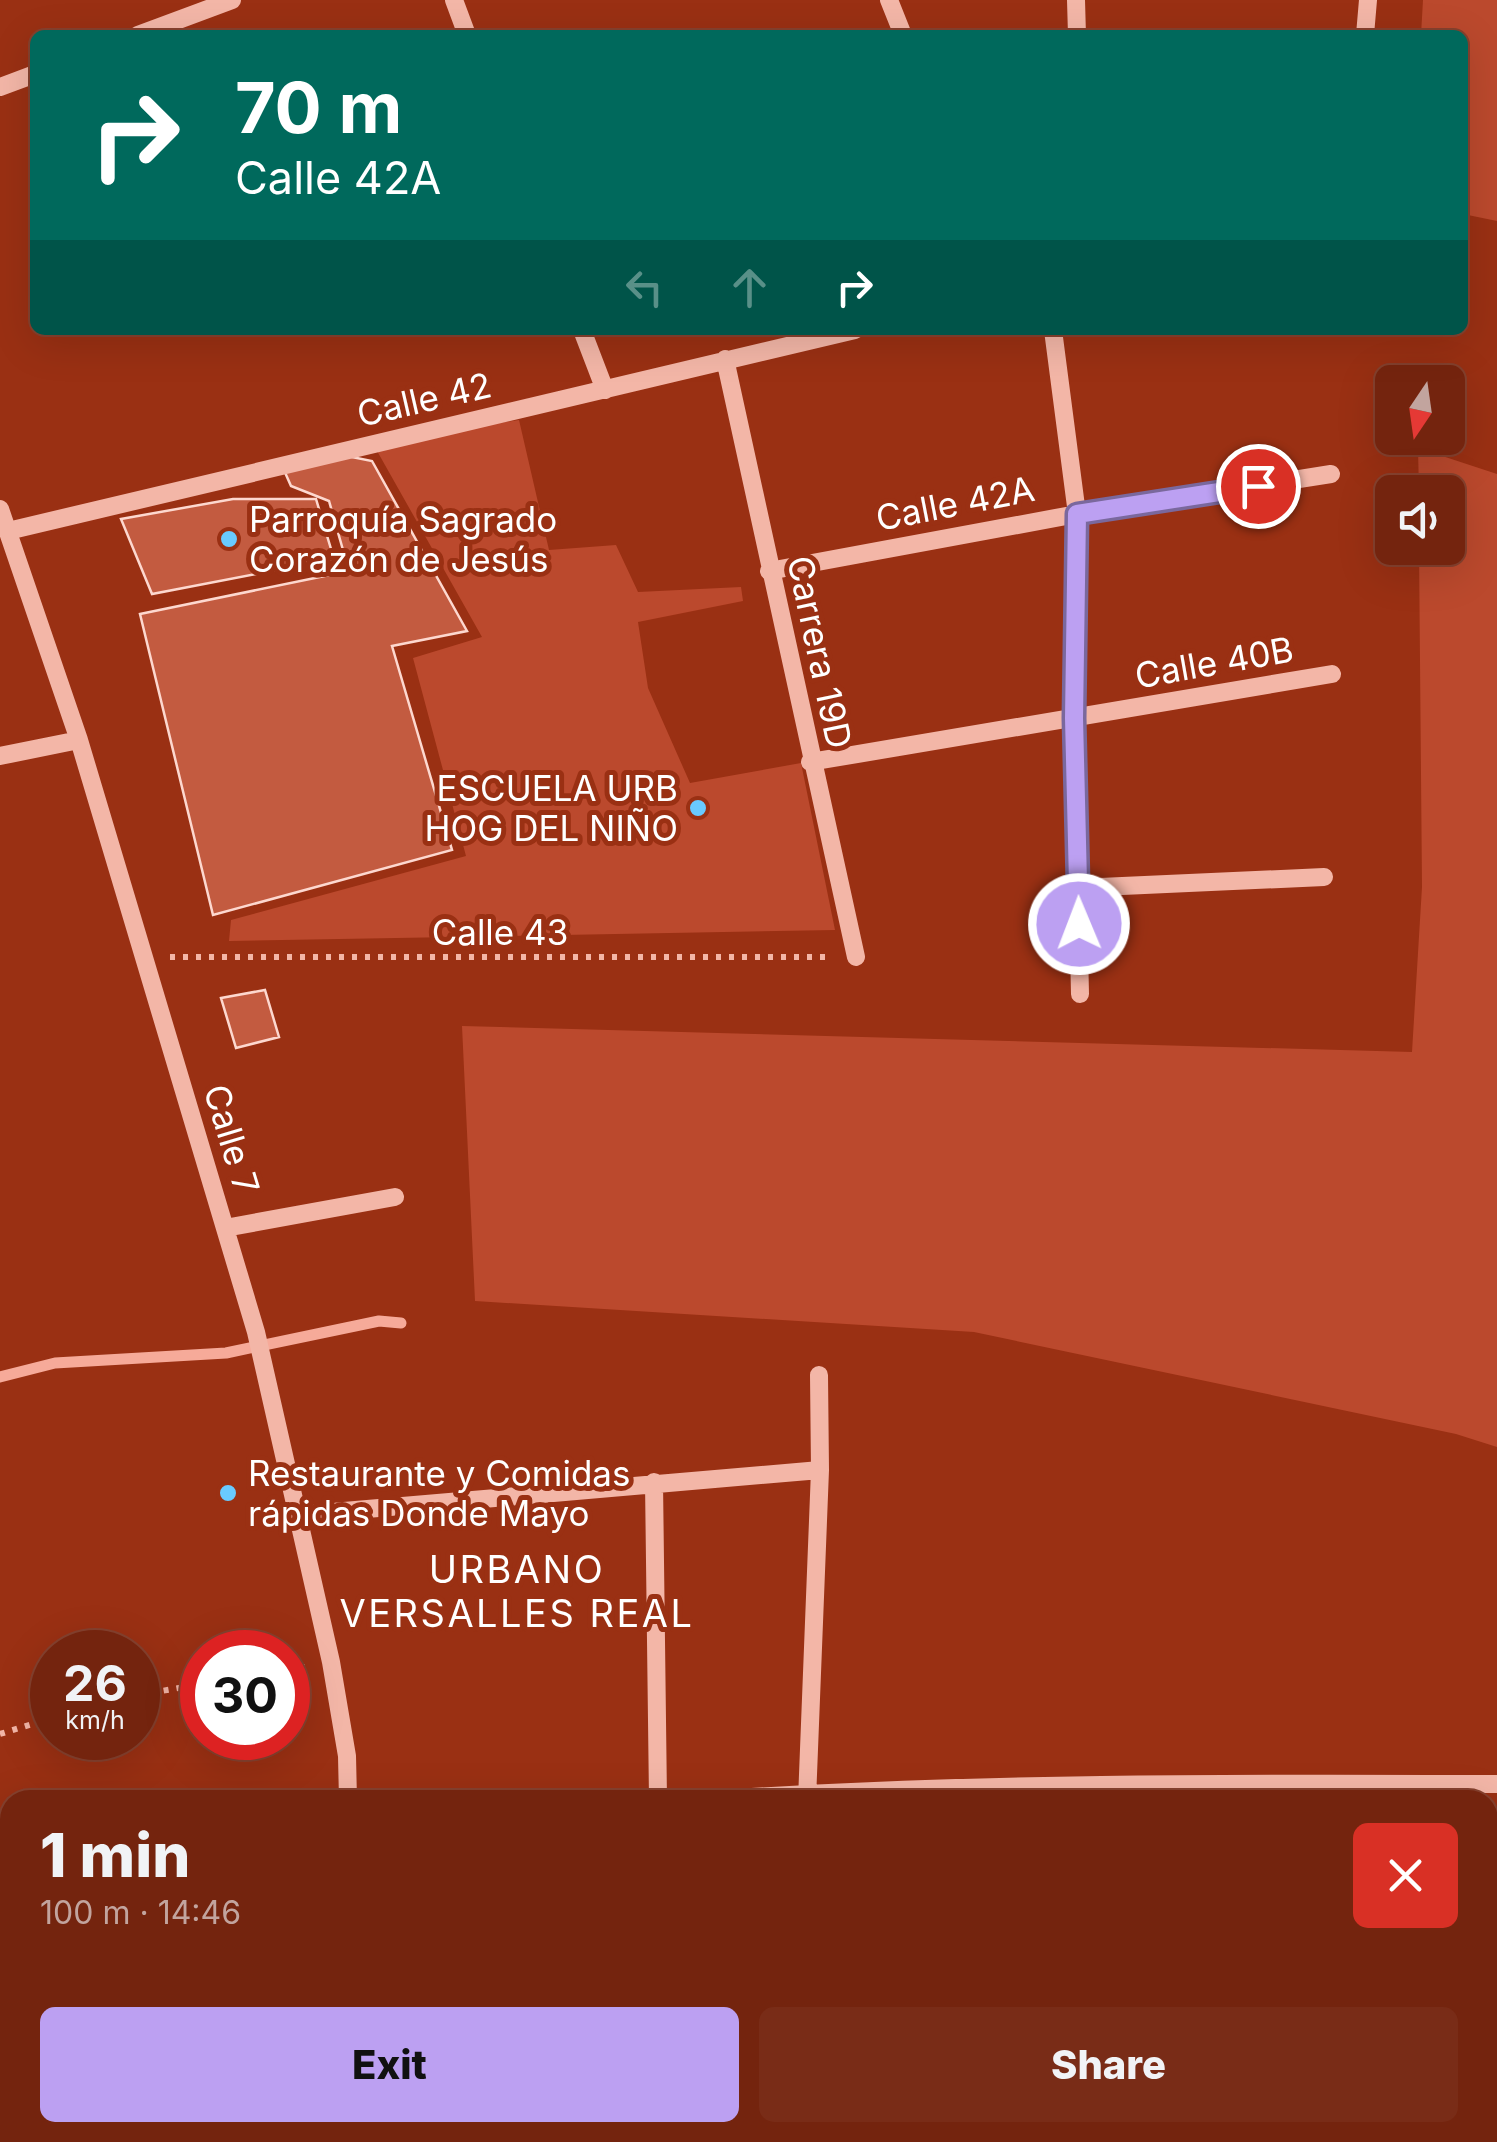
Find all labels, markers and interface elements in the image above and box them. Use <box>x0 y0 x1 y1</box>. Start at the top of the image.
text: 70 m <box>235 65 402 150</box>
icon: right <box>70 70 200 200</box>
text: Calle 42A <box>235 150 441 205</box>
icon: left <box>617 260 672 315</box>
icon: ahead <box>722 260 777 315</box>
icon: right <box>827 260 882 315</box>
street label: Calle 42 <box>353 363 495 435</box>
north arrow <box>1375 365 1465 455</box>
map controls <box>1375 365 1465 565</box>
pin <box>1216 444 1301 529</box>
icon: arrive <box>1231 459 1286 514</box>
street label: Calle 42A <box>872 467 1038 539</box>
button: sound <box>1375 475 1465 565</box>
place label: Parroquía Sagrado Corazón de Jesús <box>249 498 557 580</box>
marker: Parroquía Sagrado Corazón de Jesús <box>218 528 240 550</box>
street label: Carrera 19D <box>779 552 861 752</box>
street label: Calle 40B <box>1132 627 1296 697</box>
place label: ESCUELA URB HOG DEL NIÑO <box>424 767 678 849</box>
marker: ESCUELA URB HOG DEL NIÑO <box>687 797 709 819</box>
position arrow <box>1027 872 1131 976</box>
street label: Calle 43 <box>432 911 568 953</box>
street label: Calle 7 <box>196 1079 268 1199</box>
place label: Restaurante y Comidas rápidas Donde Mayo <box>248 1452 631 1534</box>
marker: Restaurante y Comidas rápidas Donde Mayo <box>217 1482 239 1504</box>
district label: URBANO VERSALLES REAL <box>340 1546 695 1636</box>
speed limit sign: 30 <box>180 1630 310 1760</box>
text: 26 <box>63 1653 127 1713</box>
text: km/h <box>65 1705 125 1735</box>
text: 1 min <box>40 1819 190 1891</box>
button: close <box>1353 1823 1458 1928</box>
text: 100 m · 14:46 <box>40 1893 241 1932</box>
button: Exit <box>40 2007 739 2122</box>
button: Share <box>759 2007 1458 2122</box>

